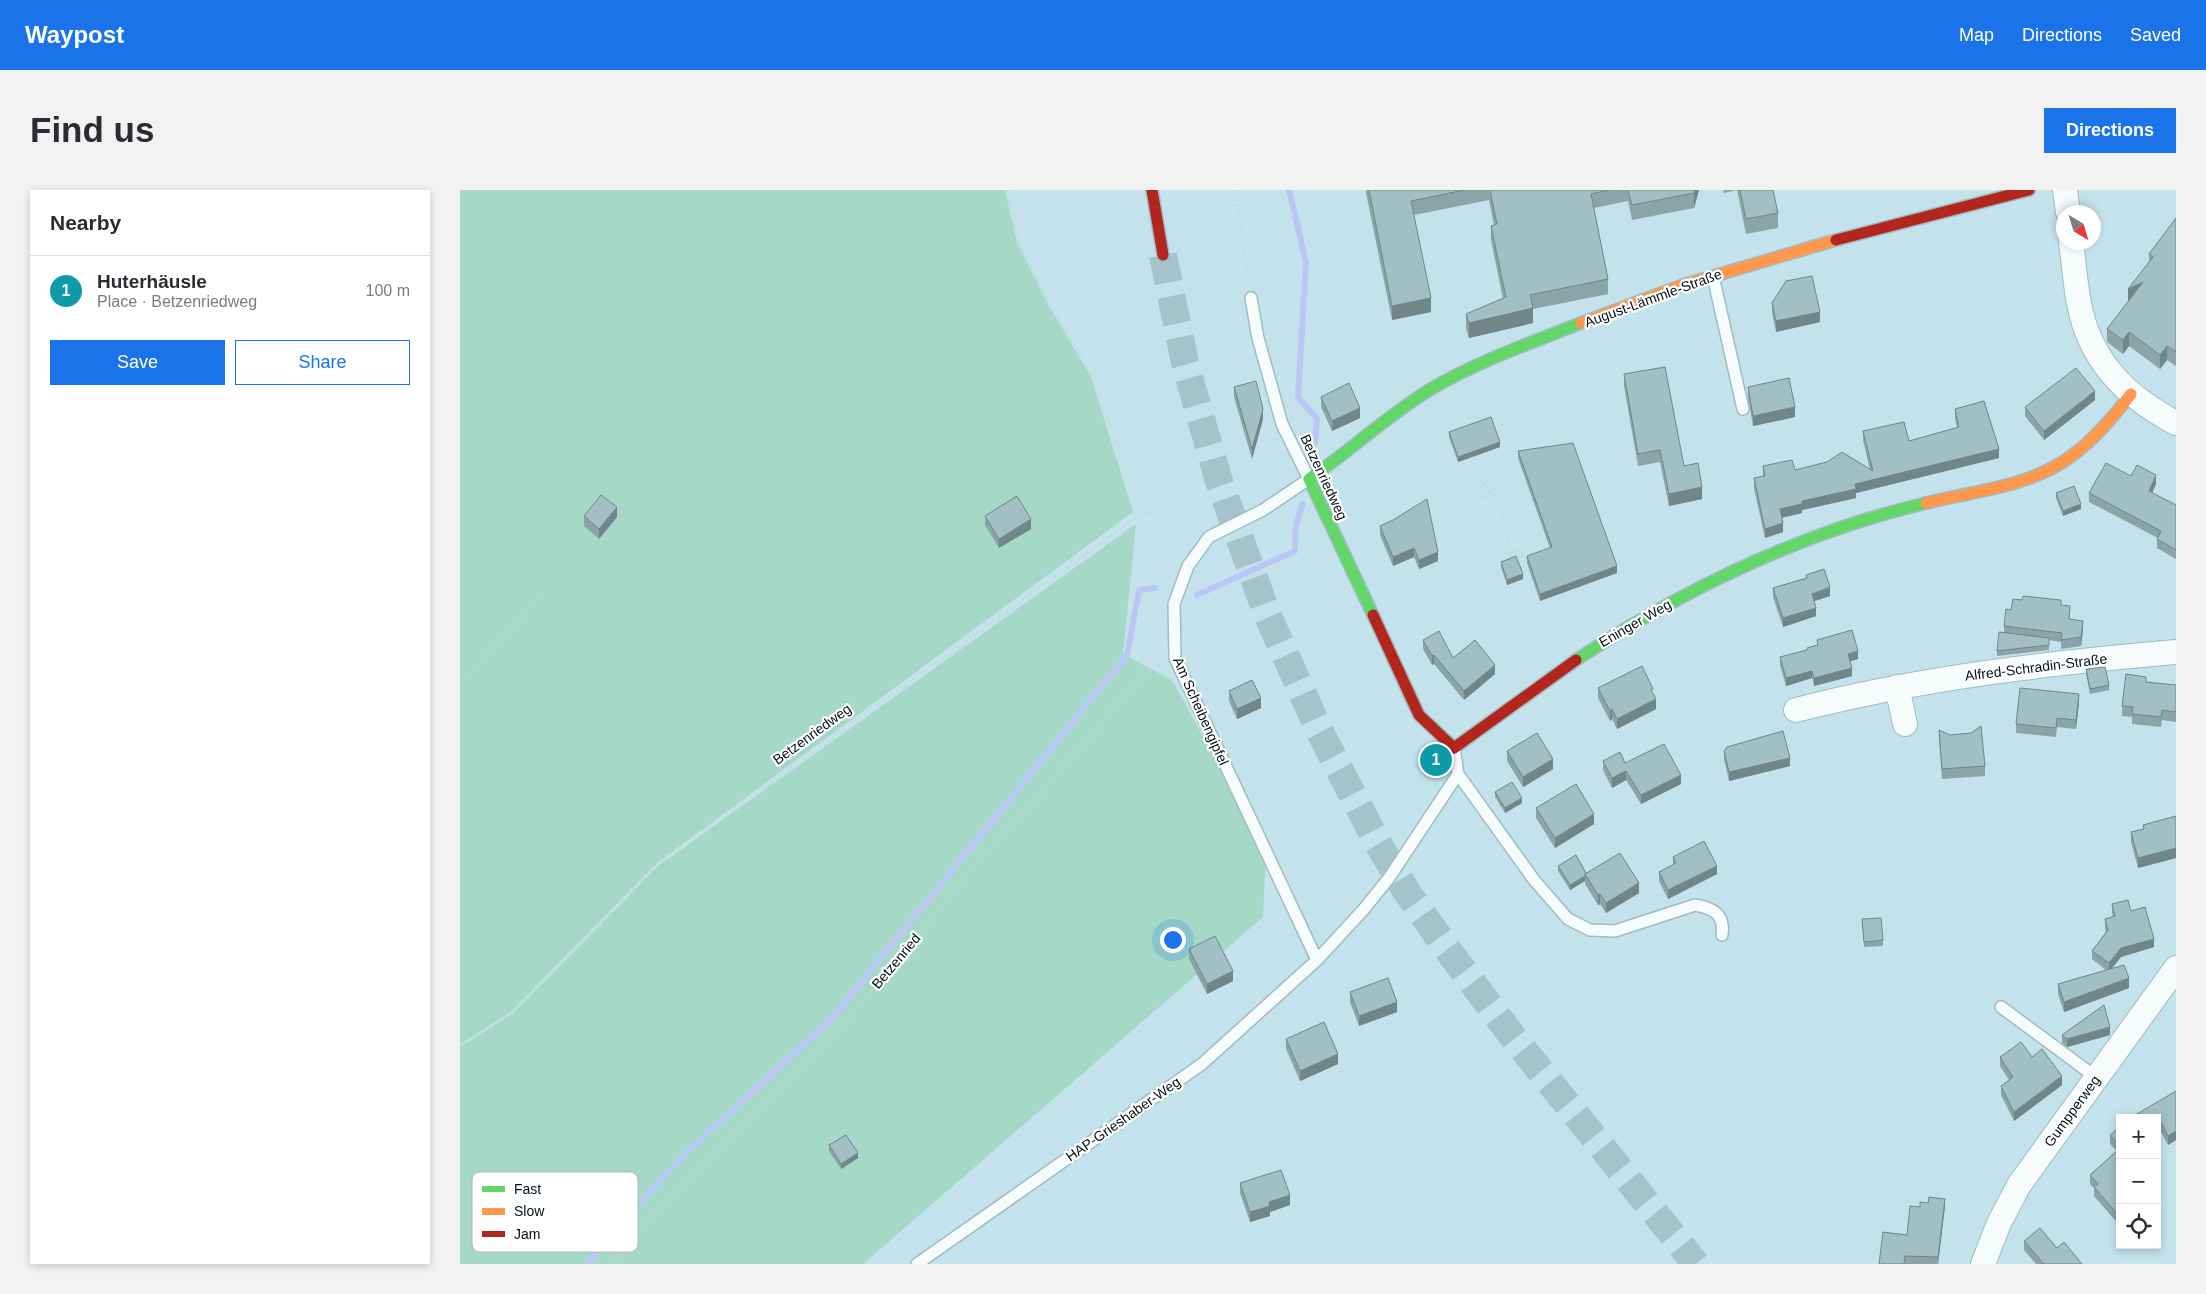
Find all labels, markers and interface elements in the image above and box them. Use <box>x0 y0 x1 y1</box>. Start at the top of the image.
text: Waypost <box>25 21 124 48</box>
text: Map <box>1959 25 1994 45</box>
text: Directions <box>2022 25 2102 45</box>
text: Saved <box>2130 25 2181 45</box>
button: Directions <box>2044 108 2176 153</box>
text: Find us <box>30 110 154 149</box>
north arrow <box>2056 205 2101 250</box>
text: Nearby <box>50 211 121 234</box>
street label: August-Lämmle-Straße <box>1582 266 1724 330</box>
text: Huterhäusle <box>97 271 207 292</box>
text: 1 <box>62 282 70 299</box>
text: 100 m <box>366 282 410 299</box>
text: Place · Betzenriedweg <box>97 293 257 310</box>
button: Save <box>50 340 225 385</box>
button: Share <box>235 340 410 385</box>
street label: Betzenriedweg <box>1297 432 1351 522</box>
street label: Eninger Weg <box>1596 596 1674 650</box>
street label: Alfred-Schradin-Straße <box>1964 650 2108 684</box>
street label: Am Scheibengipfel <box>1170 654 1232 768</box>
street label: Betzenriedweg <box>770 700 854 768</box>
pin: 1 <box>1420 741 1452 779</box>
your location <box>1160 927 1186 953</box>
street label: Betzenried <box>868 930 924 992</box>
street label: Gumpperweg <box>2041 1072 2103 1150</box>
street label: HAP-Grieshaber-Weg <box>1063 1073 1183 1165</box>
map controls <box>2116 1114 2161 1249</box>
button: + <box>2116 1114 2161 1159</box>
button: − <box>2116 1159 2161 1204</box>
legend <box>472 1172 638 1252</box>
text: Fast <box>514 1181 541 1197</box>
text: Slow <box>514 1203 545 1219</box>
button: locate <box>2116 1204 2161 1249</box>
text: Jam <box>514 1226 540 1242</box>

